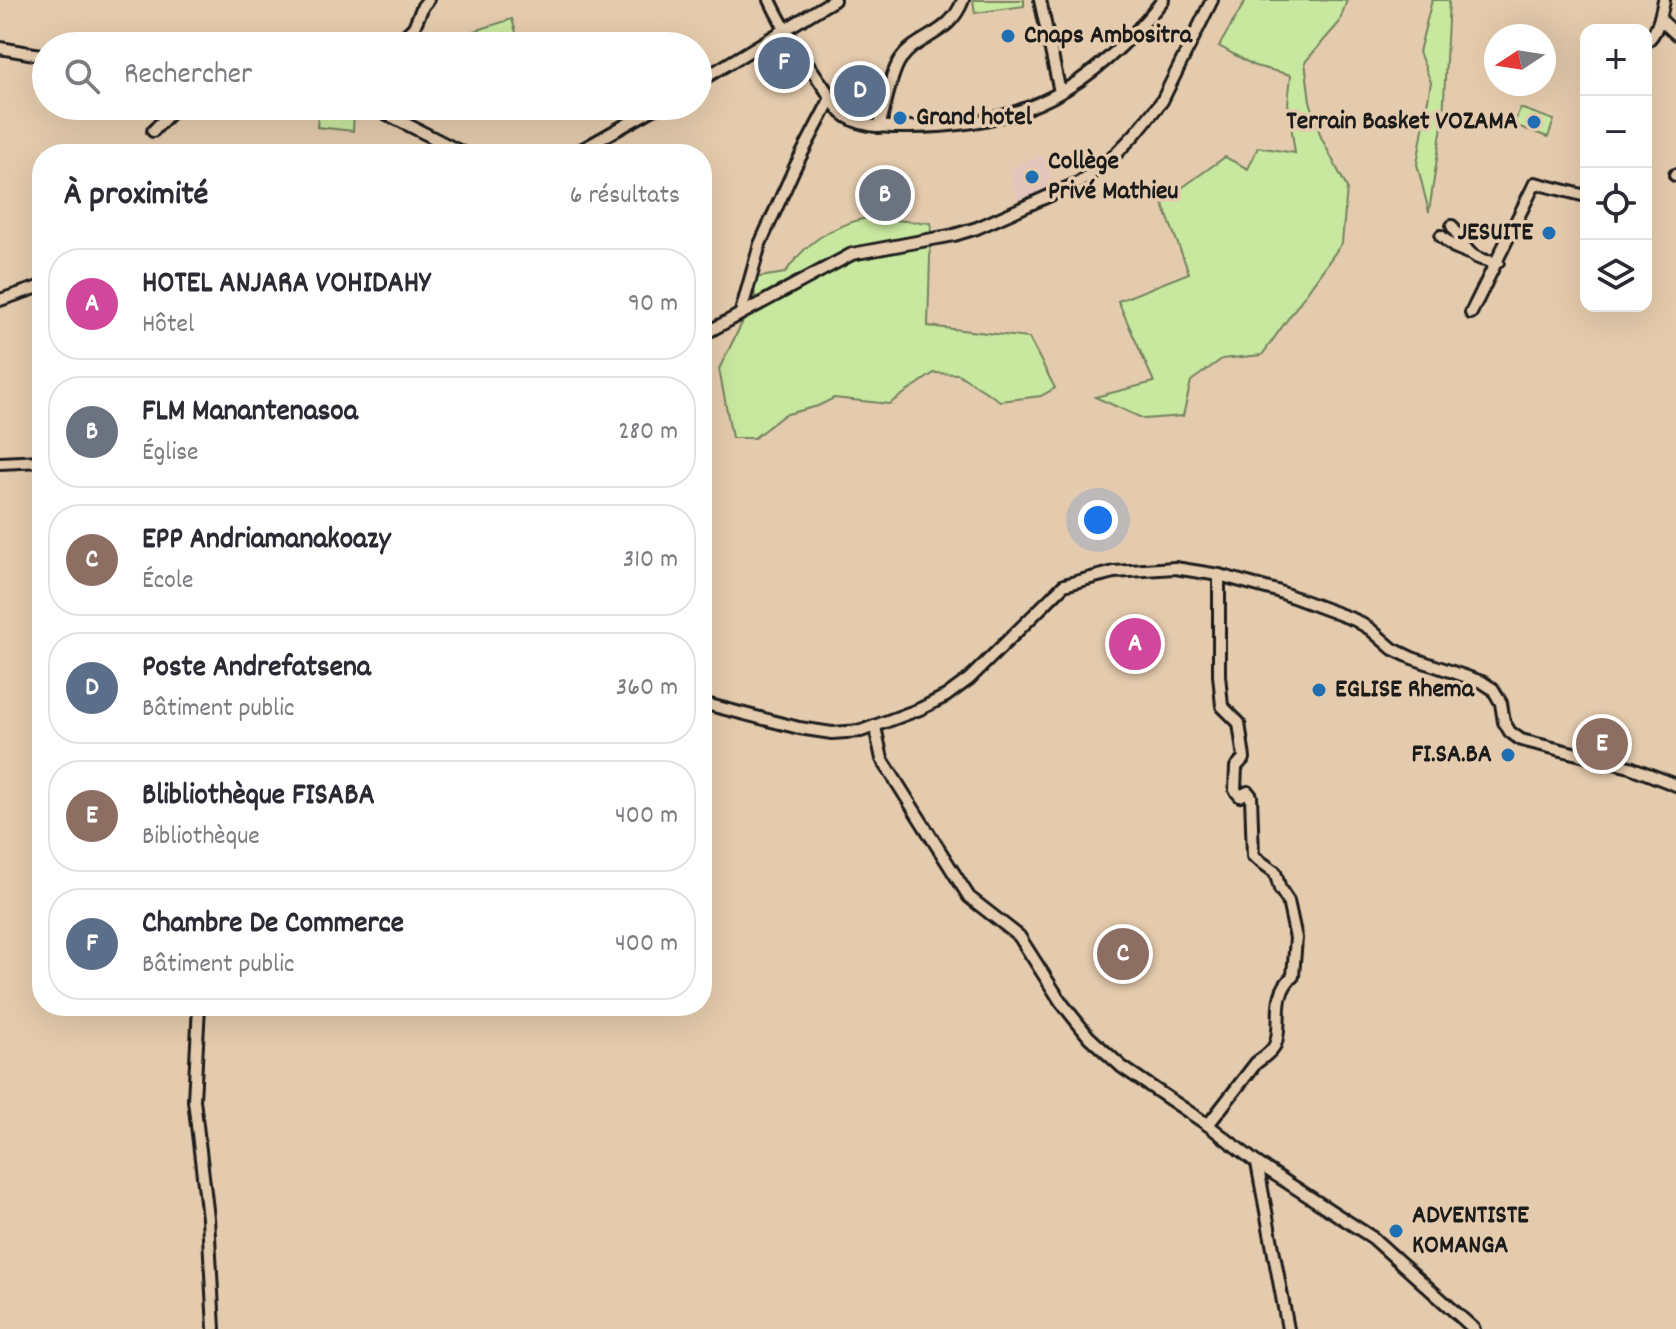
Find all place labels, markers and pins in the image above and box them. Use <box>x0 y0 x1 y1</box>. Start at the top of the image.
place label: Cnaps Ambositra <box>1024 18 1193 55</box>
marker: Cnaps Ambositra <box>999 27 1017 45</box>
pin: F <box>758 33 810 93</box>
pin: D <box>834 61 886 121</box>
place label: Grand hotel <box>916 100 1033 137</box>
place label: Terrain Basket VOZAMA <box>1286 104 1518 141</box>
marker: Grand hotel <box>891 109 909 127</box>
marker: Terrain Basket VOZAMA <box>1525 113 1543 131</box>
place label: Collège Privé Mathieu <box>1048 144 1179 211</box>
pin: B <box>859 165 911 225</box>
marker: Collège Privé Mathieu <box>1023 168 1041 186</box>
place label: JESUITE <box>1457 215 1533 252</box>
marker: JESUITE <box>1540 224 1558 242</box>
pin: A <box>1109 614 1161 674</box>
place label: EGLISE Rhema <box>1335 672 1475 709</box>
marker: EGLISE Rhema <box>1310 681 1328 699</box>
pin: E <box>1576 714 1628 774</box>
place label: FI.SA.BA <box>1412 737 1492 774</box>
marker: FI.SA.BA <box>1499 746 1517 764</box>
pin: C <box>1097 924 1149 984</box>
place label: ADVENTISTE KOMANGA <box>1412 1198 1529 1265</box>
marker: ADVENTISTE KOMANGA <box>1387 1222 1405 1240</box>

